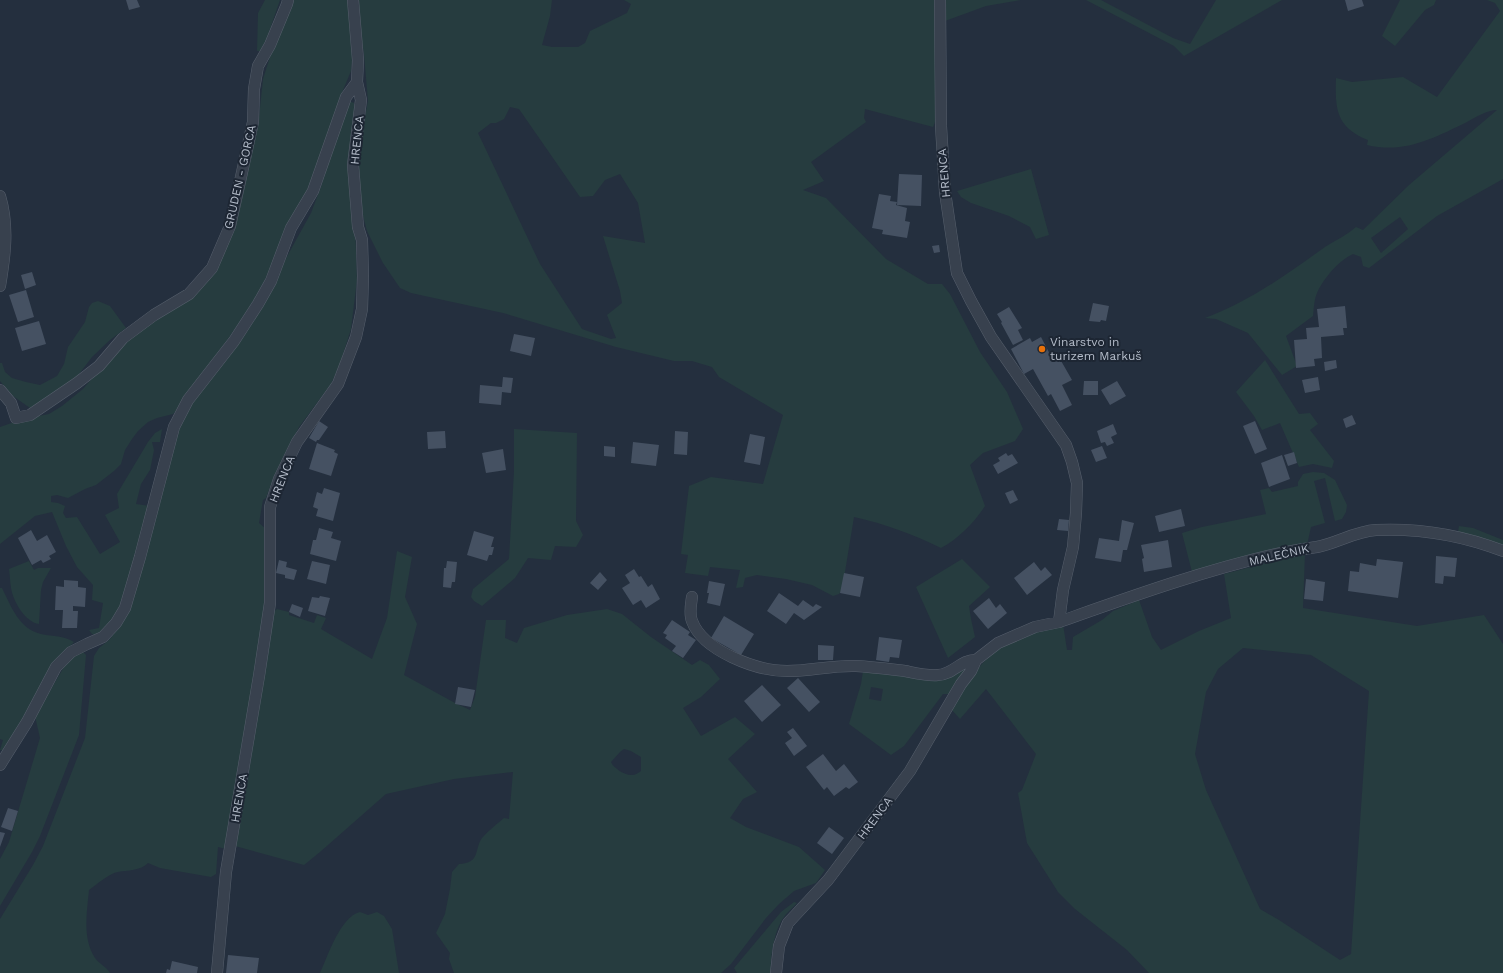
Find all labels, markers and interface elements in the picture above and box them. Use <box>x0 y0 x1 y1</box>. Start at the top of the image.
street label: HRENCA <box>347 115 367 165</box>
street label: GRUDEN - GORCA <box>221 124 259 230</box>
street label: HRENCA <box>935 148 953 198</box>
place label: Vinarstvo in turizem Markuš <box>1050 335 1142 363</box>
marker: Vinarstvo in turizem Markuš <box>1037 344 1047 354</box>
street label: HRENCA <box>266 453 298 505</box>
street label: MALEČNIK <box>1248 541 1311 569</box>
street label: HRENCA <box>228 772 250 824</box>
street label: HRENCA <box>855 794 896 842</box>

